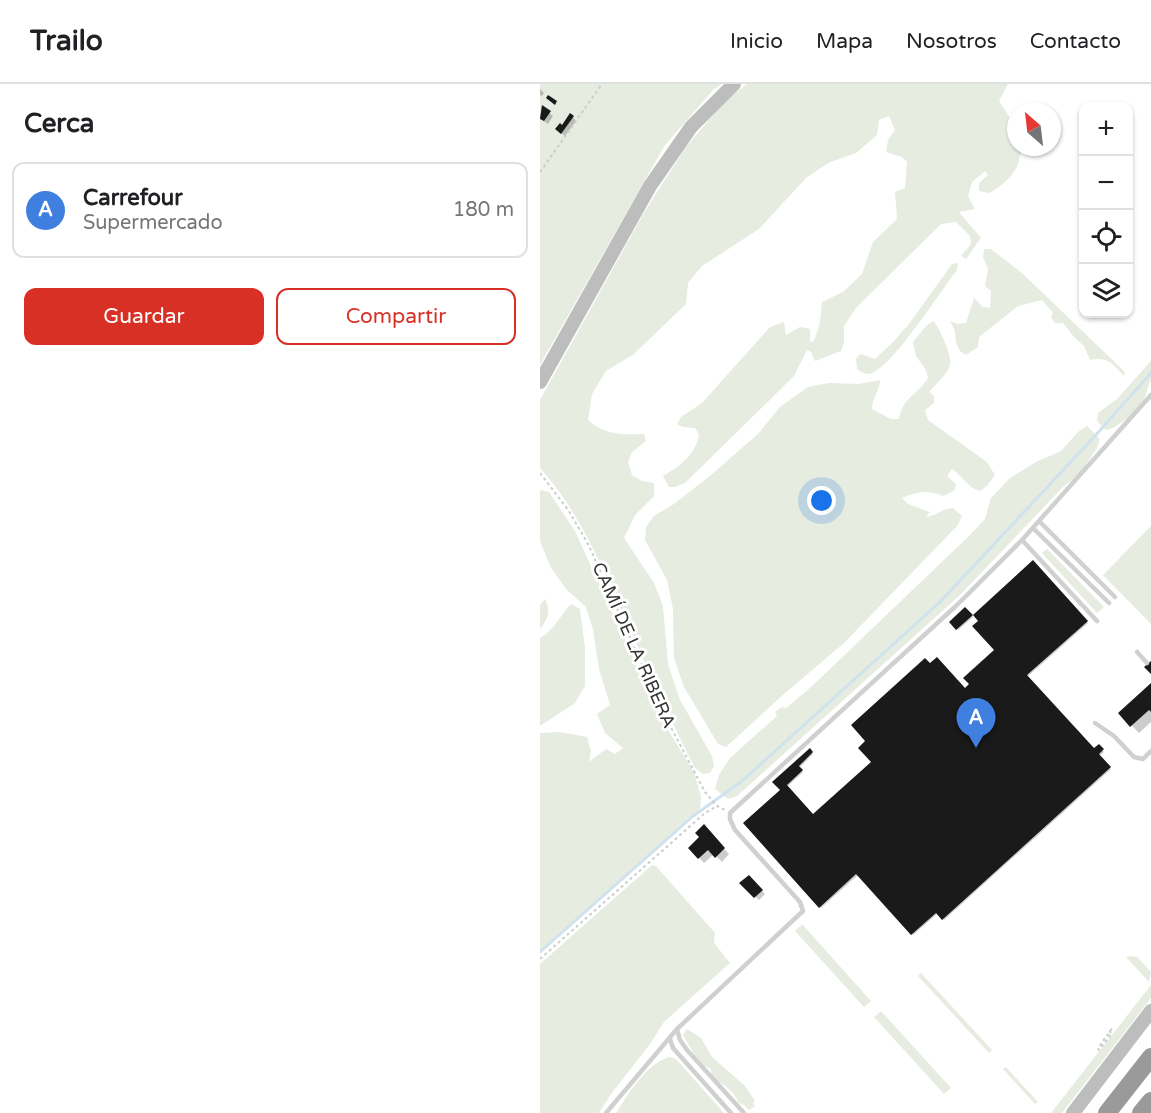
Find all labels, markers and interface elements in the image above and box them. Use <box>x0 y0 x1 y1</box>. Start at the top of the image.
text: Trailo <box>30 24 103 58</box>
text: Inicio <box>730 29 783 54</box>
text: Mapa <box>816 29 873 54</box>
text: Nosotros <box>906 29 997 54</box>
text: Contacto <box>1030 29 1121 54</box>
north arrow <box>1007 102 1061 156</box>
map controls <box>1079 102 1133 318</box>
button: + <box>1079 102 1133 156</box>
text: Cerca <box>24 108 94 139</box>
button: − <box>1079 156 1133 210</box>
text: Carrefour <box>83 185 183 211</box>
text: A <box>38 198 53 222</box>
text: 180 m <box>453 198 514 222</box>
button: locate <box>1079 210 1133 264</box>
text: Supermercado <box>83 211 223 235</box>
button: layers <box>1079 264 1133 318</box>
button: Guardar <box>24 288 264 345</box>
button: Compartir <box>276 288 516 345</box>
your location <box>807 486 836 515</box>
street label: CAMÍ DE LA RIBERA <box>588 559 680 731</box>
pin: A <box>956 698 996 748</box>

